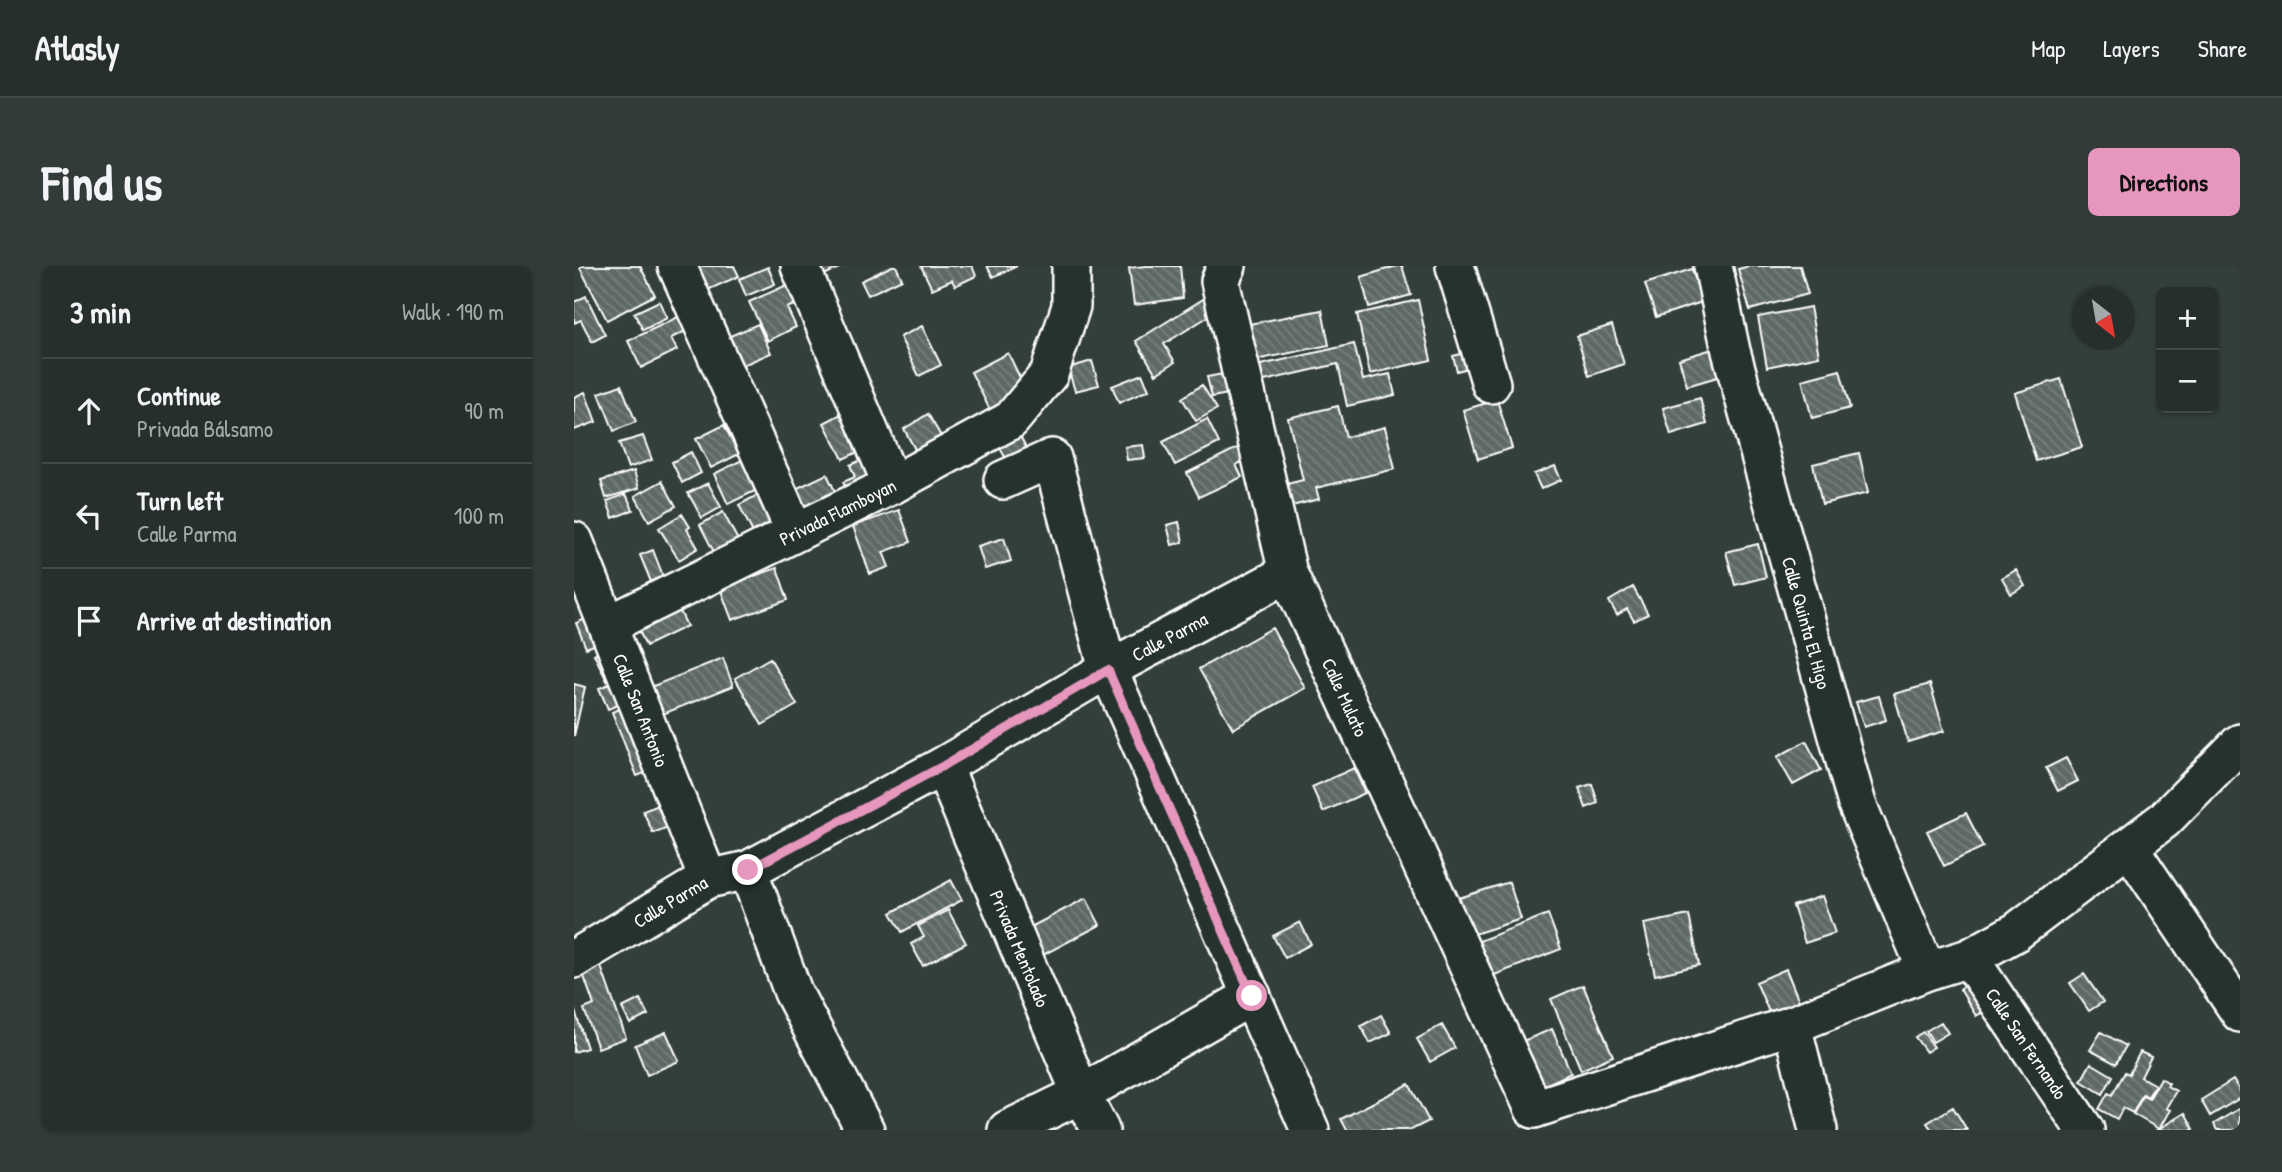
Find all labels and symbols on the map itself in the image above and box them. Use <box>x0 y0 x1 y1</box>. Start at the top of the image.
north arrow <box>2072 287 2135 350</box>
street label: Privada Flamboyan <box>775 472 900 552</box>
street label: Calle Quinta El Higo <box>1776 554 1837 692</box>
street label: Calle Parma <box>1127 605 1212 668</box>
street label: Calle San Antonio <box>607 650 675 771</box>
street label: Calle Mulato <box>1316 654 1374 741</box>
route end <box>732 854 763 885</box>
street label: Calle Parma <box>628 869 713 934</box>
street label: Privada Mentolado <box>984 886 1056 1011</box>
route start <box>1236 980 1267 1011</box>
street label: Calle San Fernando <box>1980 983 2074 1104</box>

